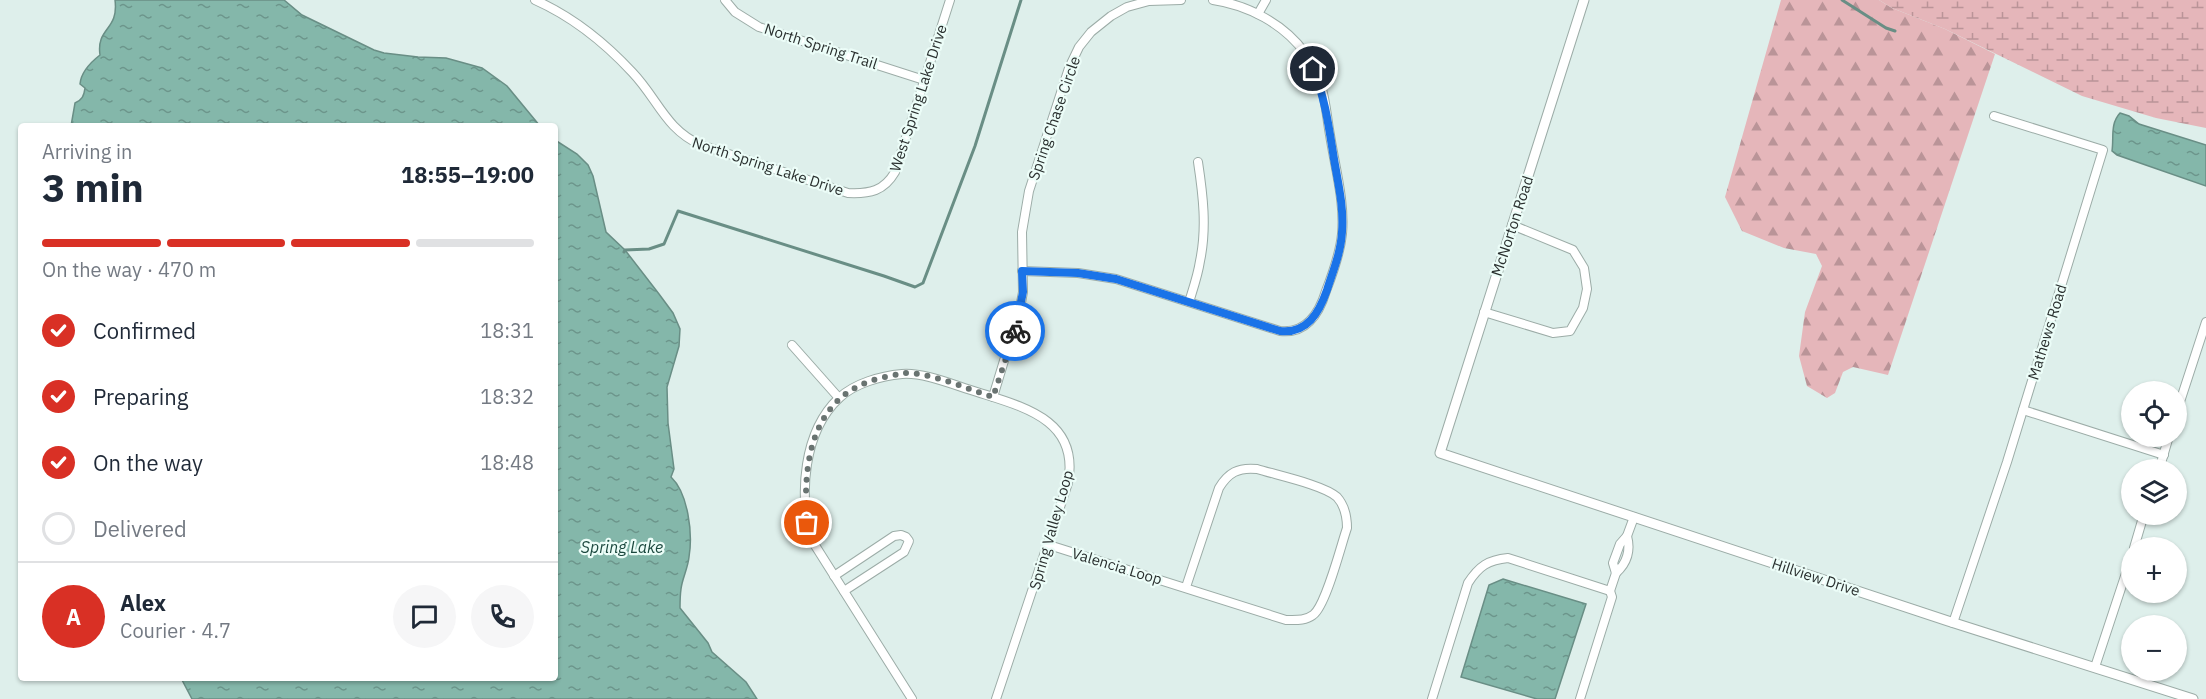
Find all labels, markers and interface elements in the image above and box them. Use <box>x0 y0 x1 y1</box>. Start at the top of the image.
street label: North Spring Trail <box>762 19 880 73</box>
street label: West Spring Lake Drive <box>885 22 951 174</box>
pin <box>1287 43 1338 94</box>
icon: home <box>1296 52 1329 85</box>
street label: Spring Chase Circle <box>1024 53 1084 183</box>
street label: North Spring Lake Drive <box>690 133 846 199</box>
text: Arriving in <box>42 138 132 165</box>
text: 18:55–19:00 <box>401 160 534 189</box>
text: 3 min <box>42 162 144 213</box>
street label: McNorton Road <box>1487 173 1537 279</box>
text: On the way · 470 m <box>42 256 216 283</box>
street label: Mathews Road <box>2023 282 2071 382</box>
courier <box>985 301 1045 361</box>
icon: check <box>42 314 75 347</box>
icon: bike <box>999 315 1032 348</box>
text: Confirmed <box>93 316 196 345</box>
text: 18:31 <box>480 317 534 344</box>
icon: check <box>42 380 75 413</box>
map controls <box>2121 381 2187 681</box>
button: locate <box>2121 381 2187 447</box>
text: Preparing <box>93 382 188 411</box>
text: 18:32 <box>480 383 534 410</box>
icon: check <box>42 446 75 479</box>
text: On the way <box>93 448 203 477</box>
text: 18:48 <box>480 449 534 476</box>
button: layers <box>2121 459 2187 525</box>
street label: Spring Valley Loop <box>1025 468 1077 592</box>
pin <box>781 497 832 548</box>
icon: bag <box>790 506 823 539</box>
text: Delivered <box>93 514 187 543</box>
water label: Spring Lake <box>581 537 663 557</box>
button: + <box>2121 537 2187 603</box>
street label: Valencia Loop <box>1070 543 1164 589</box>
street label: Hillview Drive <box>1770 554 1862 600</box>
button: chat <box>393 585 456 648</box>
button: phone <box>471 585 534 648</box>
text: Alex <box>120 588 166 617</box>
text: A <box>66 602 81 631</box>
button: − <box>2121 615 2187 681</box>
text: Courier · 4.7 <box>120 617 231 644</box>

